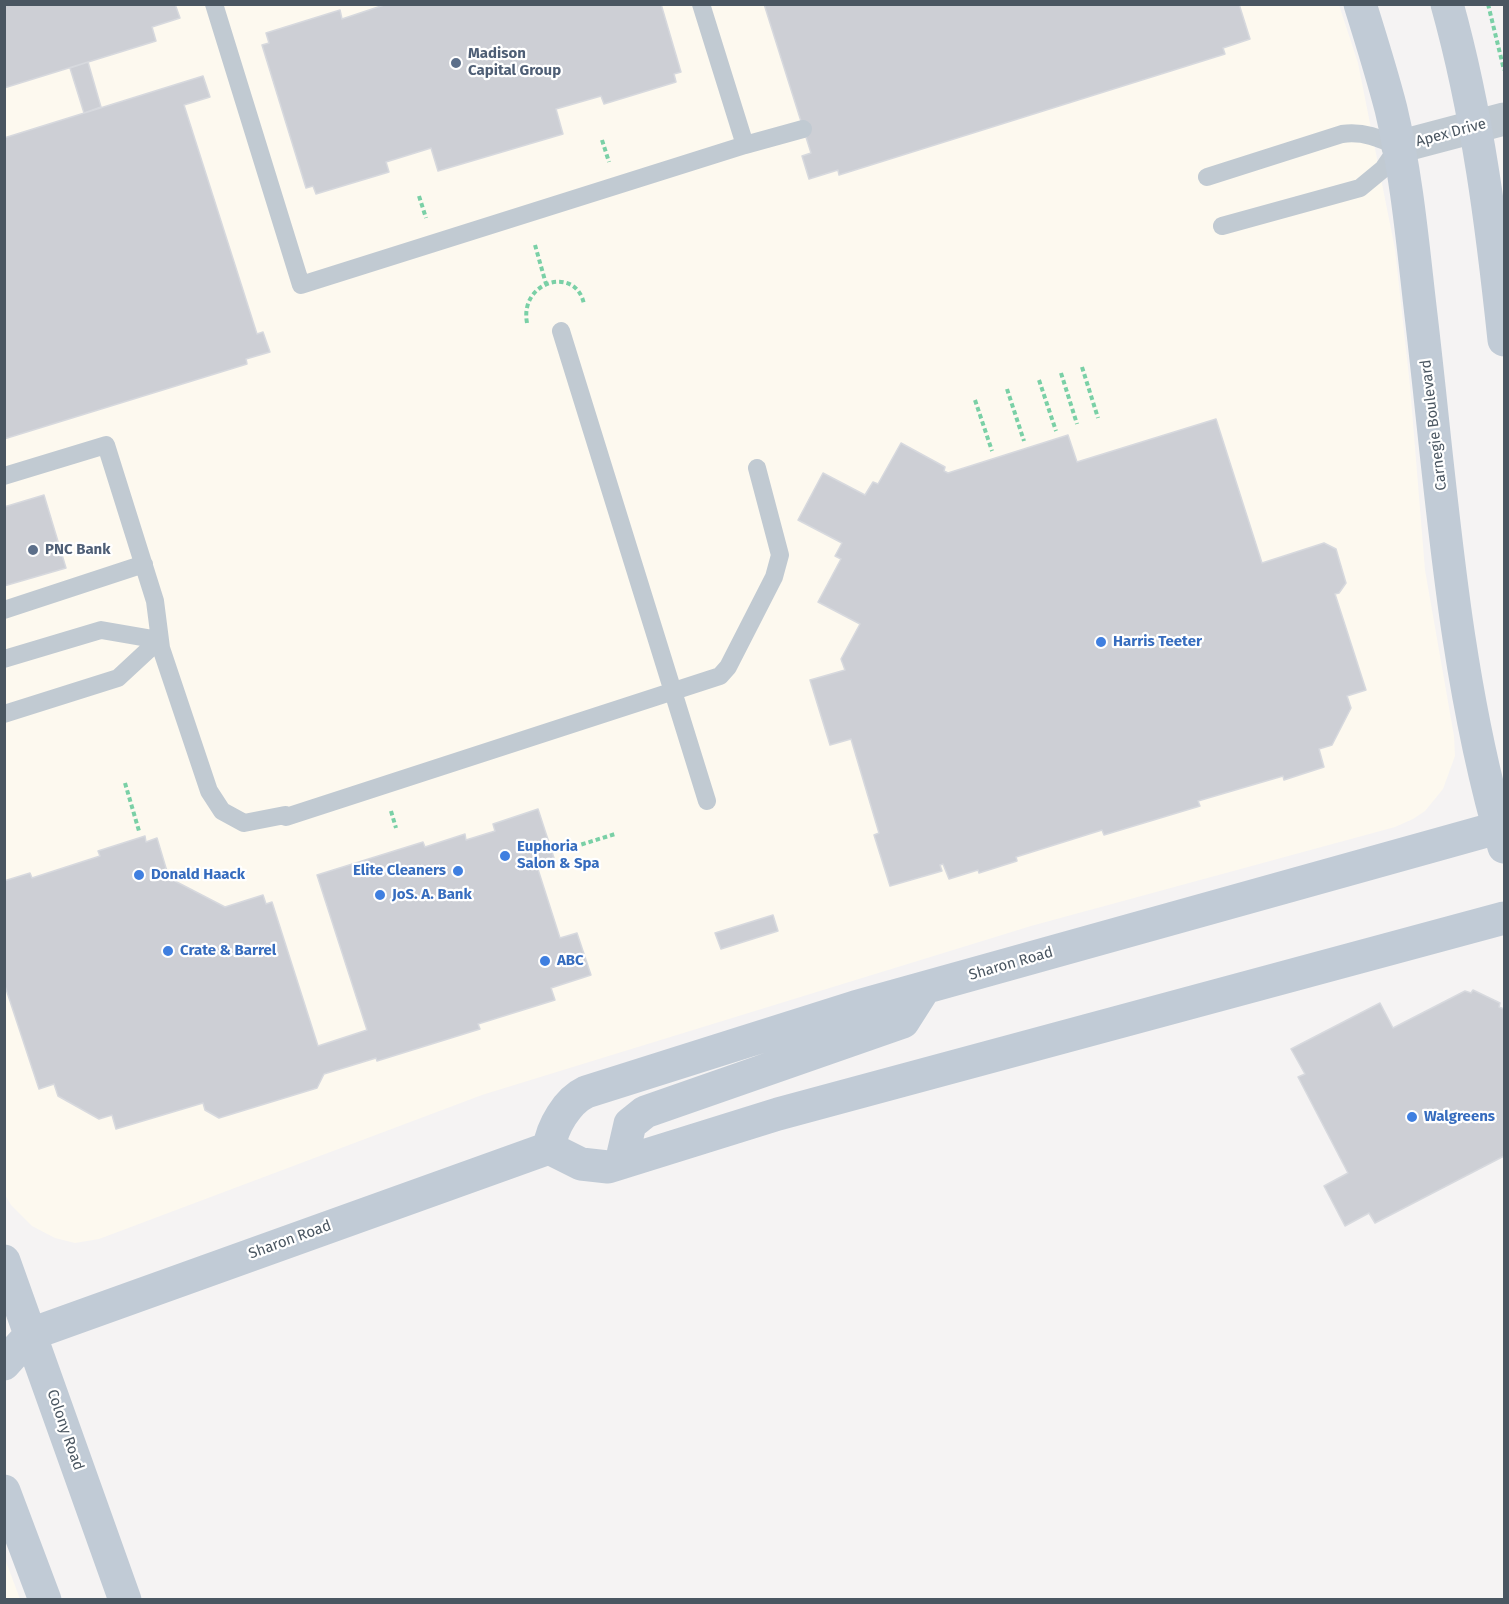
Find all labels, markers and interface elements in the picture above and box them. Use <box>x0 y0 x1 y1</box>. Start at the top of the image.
place label: Madison Capital Group <box>468 45 561 80</box>
marker: Madison Capital Group <box>449 56 463 70</box>
street label: Apex Drive <box>1414 115 1488 151</box>
street label: Carnegie Boulevard <box>1417 358 1451 492</box>
place label: PNC Bank <box>45 541 111 559</box>
marker: PNC Bank <box>26 543 40 557</box>
place label: Harris Teeter <box>1113 633 1202 651</box>
marker: Harris Teeter <box>1094 635 1108 649</box>
place label: Euphoria Salon & Spa <box>517 838 600 873</box>
marker: Euphoria Salon & Spa <box>498 849 512 863</box>
place label: Elite Cleaners <box>353 862 446 880</box>
marker: Elite Cleaners <box>451 864 465 878</box>
place label: Donald Haack <box>151 866 245 884</box>
marker: Donald Haack <box>132 868 146 882</box>
place label: JoS. A. Bank <box>392 886 472 904</box>
marker: JoS. A. Bank <box>373 888 387 902</box>
place label: Crate & Barrel <box>180 942 276 960</box>
street label: Sharon Road <box>967 943 1055 985</box>
marker: Crate & Barrel <box>161 944 175 958</box>
place label: ABC <box>557 952 584 970</box>
marker: ABC <box>538 954 552 968</box>
place label: Walgreens <box>1424 1108 1495 1126</box>
marker: Walgreens <box>1405 1110 1419 1124</box>
street label: Sharon Road <box>246 1217 334 1263</box>
street label: Colony Road <box>43 1387 87 1473</box>

